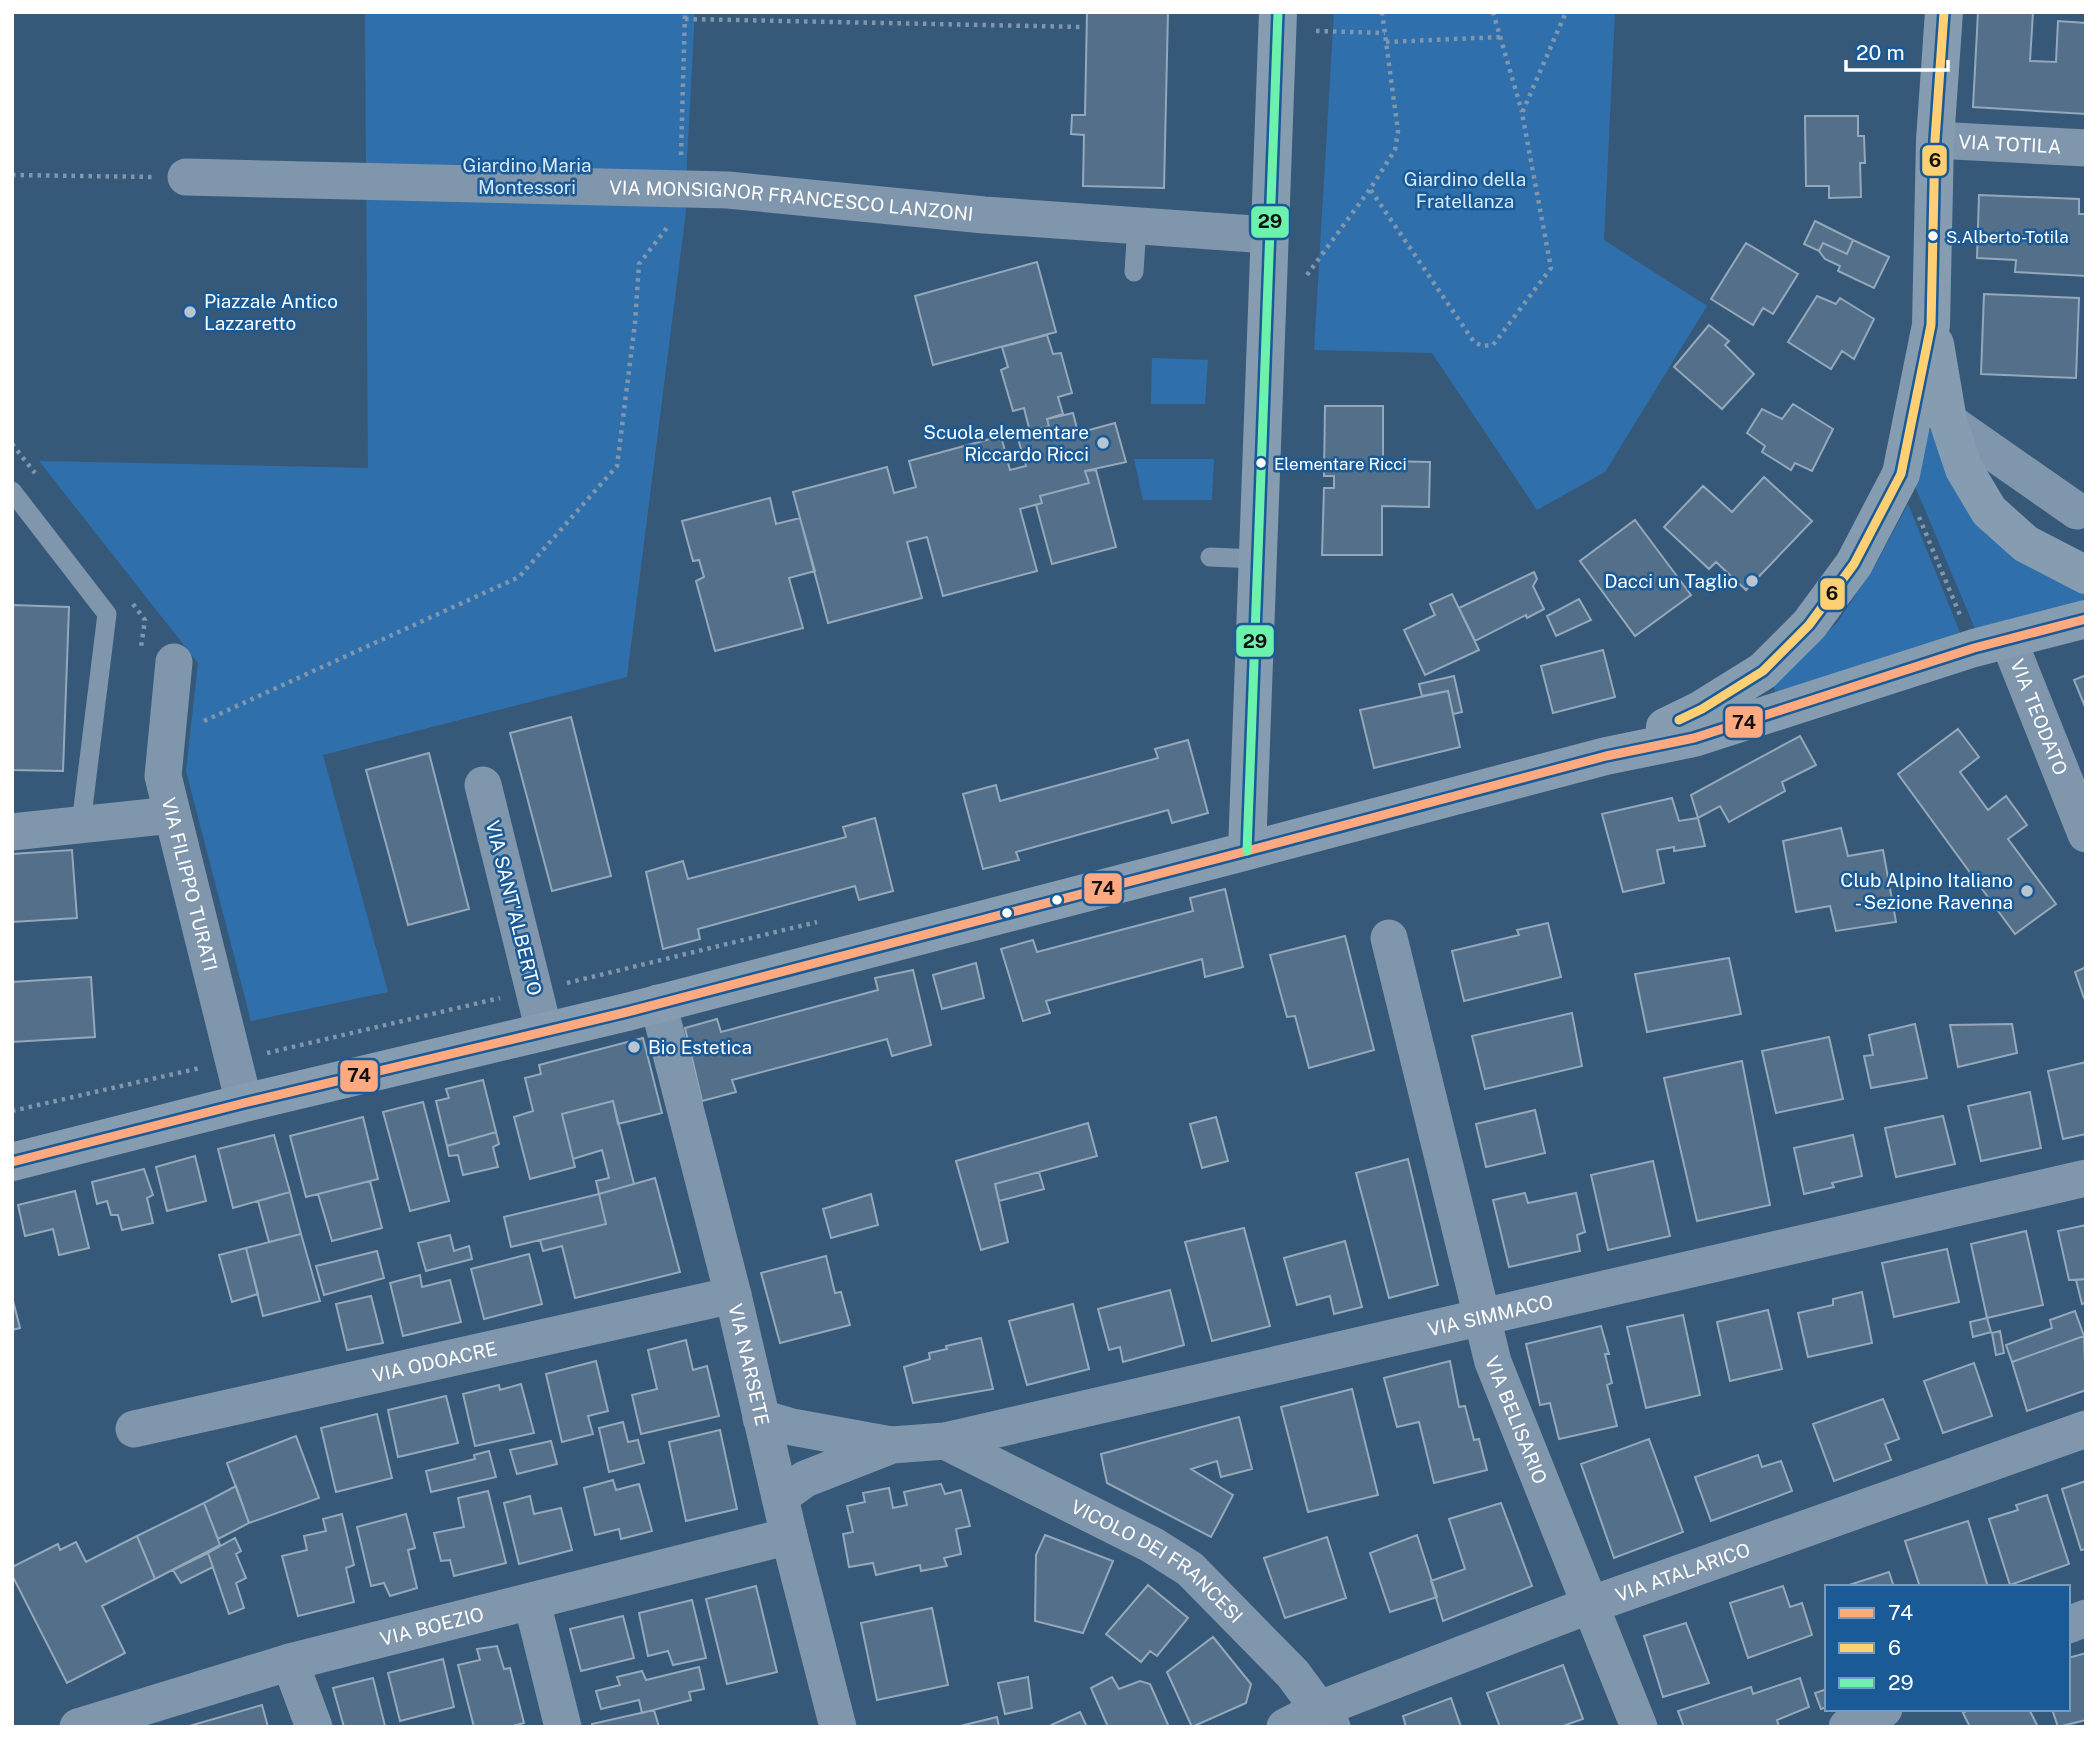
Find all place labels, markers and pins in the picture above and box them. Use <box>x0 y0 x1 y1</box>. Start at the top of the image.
place label: S.Alberto-Totila <box>1946 227 2069 247</box>
marker: S.Alberto-Totila <box>1926 229 1940 243</box>
place label: Piazzale Antico Lazzaretto <box>204 290 338 334</box>
marker: Piazzale Antico Lazzaretto <box>182 304 198 320</box>
place label: Scuola elementare Riccardo Ricci <box>923 421 1089 465</box>
marker: Scuola elementare Riccardo Ricci <box>1095 435 1111 451</box>
place label: Elementare Ricci <box>1274 454 1407 474</box>
marker: Elementare Ricci <box>1254 456 1268 470</box>
place label: Dacci un Taglio <box>1604 570 1738 592</box>
marker: Dacci un Taglio <box>1744 573 1760 589</box>
place label: Club Alpino Italiano - Sezione Ravenna <box>1840 869 2013 913</box>
marker: Club Alpino Italiano - Sezione Ravenna <box>2019 883 2035 899</box>
unlabelled marker <box>1050 893 1064 907</box>
unlabelled marker <box>1000 906 1014 920</box>
place label: Bio Estetica <box>648 1036 752 1058</box>
marker: Bio Estetica <box>626 1039 642 1055</box>

